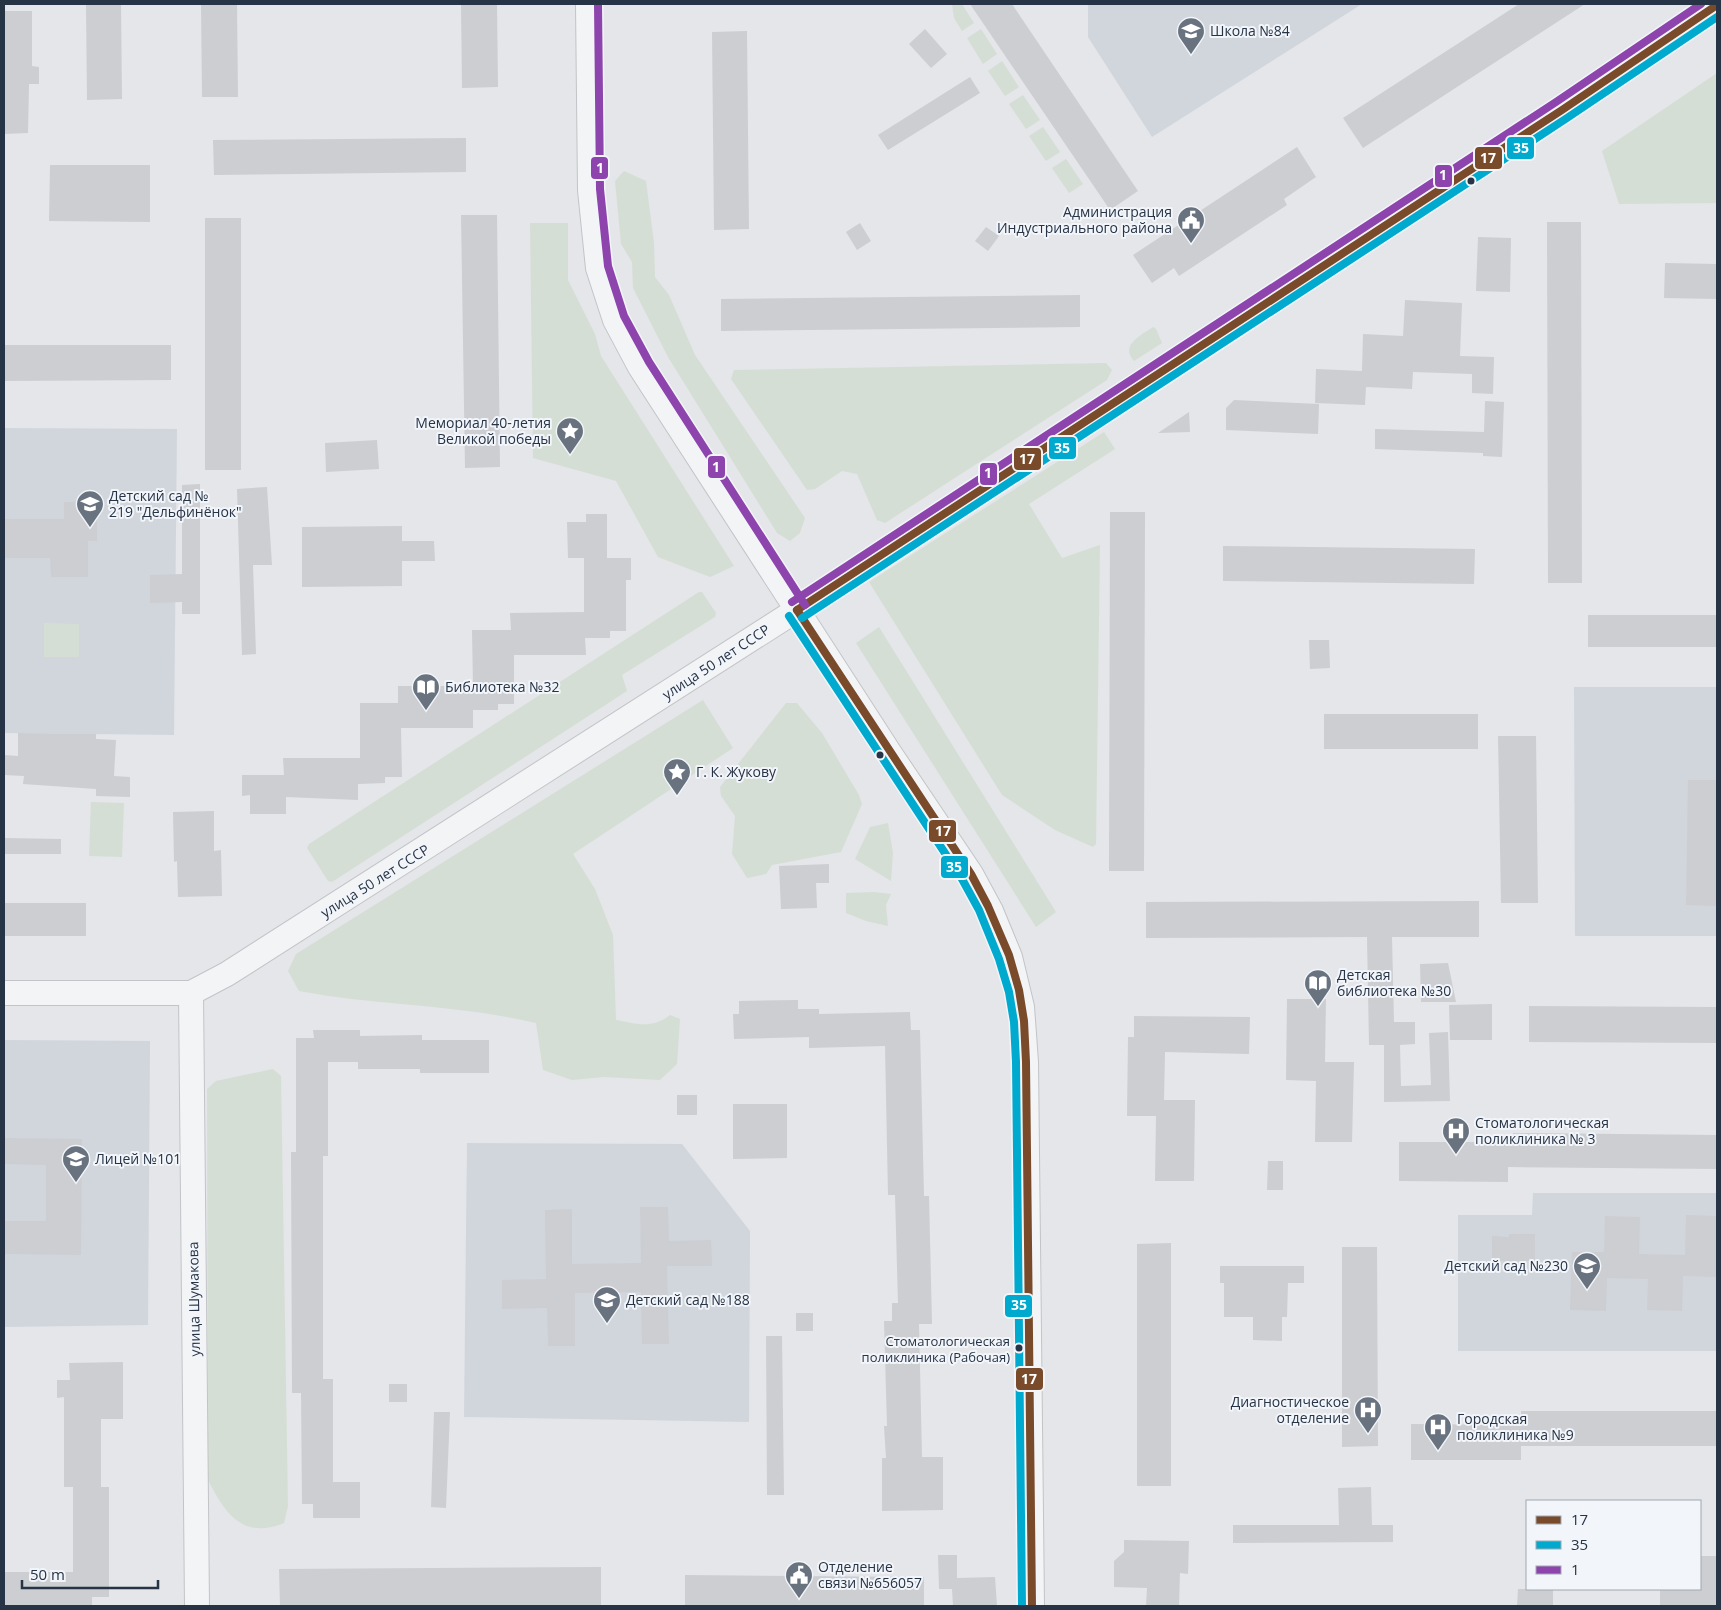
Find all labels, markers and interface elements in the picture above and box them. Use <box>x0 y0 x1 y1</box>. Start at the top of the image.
school or university icon: Школа №84 <box>1176 16 1206 55</box>
place label: Школа №84 <box>1210 21 1290 40</box>
line badge: 35 <box>1506 136 1535 160</box>
text: 35 <box>1513 138 1529 157</box>
line badge: 17 <box>1474 146 1503 170</box>
text: 17 <box>1480 148 1496 167</box>
line badge: 1 <box>590 156 609 180</box>
text: 1 <box>596 158 604 177</box>
line badge: 1 <box>1434 164 1453 188</box>
text: 1 <box>1439 165 1447 184</box>
unlabelled marker <box>1466 176 1476 186</box>
place label: Администрация Индустриального района <box>997 202 1172 237</box>
public building icon: Администрация Индустриального района <box>1176 205 1206 244</box>
place label: Мемориал 40-летия Великой победы <box>415 413 551 448</box>
place icon: Мемориал 40-летия Великой победы <box>555 416 585 455</box>
line badge: 35 <box>1048 436 1077 460</box>
text: 35 <box>1054 438 1070 457</box>
line badge: 17 <box>1013 447 1042 471</box>
text: 17 <box>1019 449 1035 468</box>
line badge: 1 <box>707 455 726 479</box>
text: 1 <box>712 457 720 476</box>
line badge: 1 <box>979 462 998 486</box>
text: 1 <box>984 463 992 482</box>
place label: Детский сад № 219 "Дельфинёнок" <box>109 486 242 521</box>
school or university icon: Детский сад № 219 "Дельфинёнок" <box>75 489 105 528</box>
street label: улица 50 лет СССР <box>658 620 773 704</box>
library icon: Библиотека №32 <box>411 672 441 711</box>
place label: Библиотека №32 <box>445 677 560 696</box>
unlabelled marker <box>875 750 885 760</box>
place icon: Г. К. Жукову <box>662 757 692 796</box>
place label: Г. К. Жукову <box>696 762 777 781</box>
line badge: 17 <box>928 819 957 843</box>
text: 17 <box>935 821 951 840</box>
street label: улица 50 лет СССР <box>317 839 433 922</box>
line badge: 35 <box>940 855 969 879</box>
text: 35 <box>946 857 962 876</box>
place label: Детская библиотека №30 <box>1337 965 1451 1000</box>
library icon: Детская библиотека №30 <box>1303 968 1333 1007</box>
place label: Стоматологическая поликлиника № 3 <box>1475 1113 1609 1148</box>
hospital icon: Стоматологическая поликлиника № 3 <box>1441 1116 1471 1155</box>
school or university icon: Лицей №101 <box>61 1144 91 1183</box>
place label: Лицей №101 <box>95 1149 181 1168</box>
street label: улица Шумакова <box>183 1241 204 1357</box>
school or university icon: Детский сад №230 <box>1572 1251 1602 1290</box>
place label: Детский сад №230 <box>1444 1256 1568 1275</box>
school or university icon: Детский сад №188 <box>592 1285 622 1324</box>
place label: Детский сад №188 <box>626 1290 750 1309</box>
line badge: 35 <box>1004 1294 1033 1318</box>
text: 35 <box>1011 1295 1027 1314</box>
place label: Стоматологическая поликлиника (Рабочая) <box>862 1332 1010 1366</box>
marker: Стоматологическая поликлиника (Рабочая) <box>1014 1343 1024 1353</box>
line badge: 17 <box>1015 1367 1044 1391</box>
text: 17 <box>1021 1369 1037 1388</box>
place label: Диагностическое отделение <box>1231 1392 1349 1427</box>
hospital icon: Диагностическое отделение <box>1353 1395 1383 1434</box>
place label: Городская поликлиника №9 <box>1457 1409 1574 1444</box>
hospital icon: Городская поликлиника №9 <box>1423 1412 1453 1451</box>
legend <box>1526 1500 1701 1590</box>
text: 17 <box>1571 1509 1588 1529</box>
text: 35 <box>1571 1534 1588 1554</box>
place label: Отделение связи №656057 <box>818 1557 922 1592</box>
scale bar <box>22 1558 159 1590</box>
text: 1 <box>1571 1559 1580 1579</box>
public building icon: Отделение связи №656057 <box>784 1560 814 1599</box>
text: 50 m <box>30 1564 65 1584</box>

